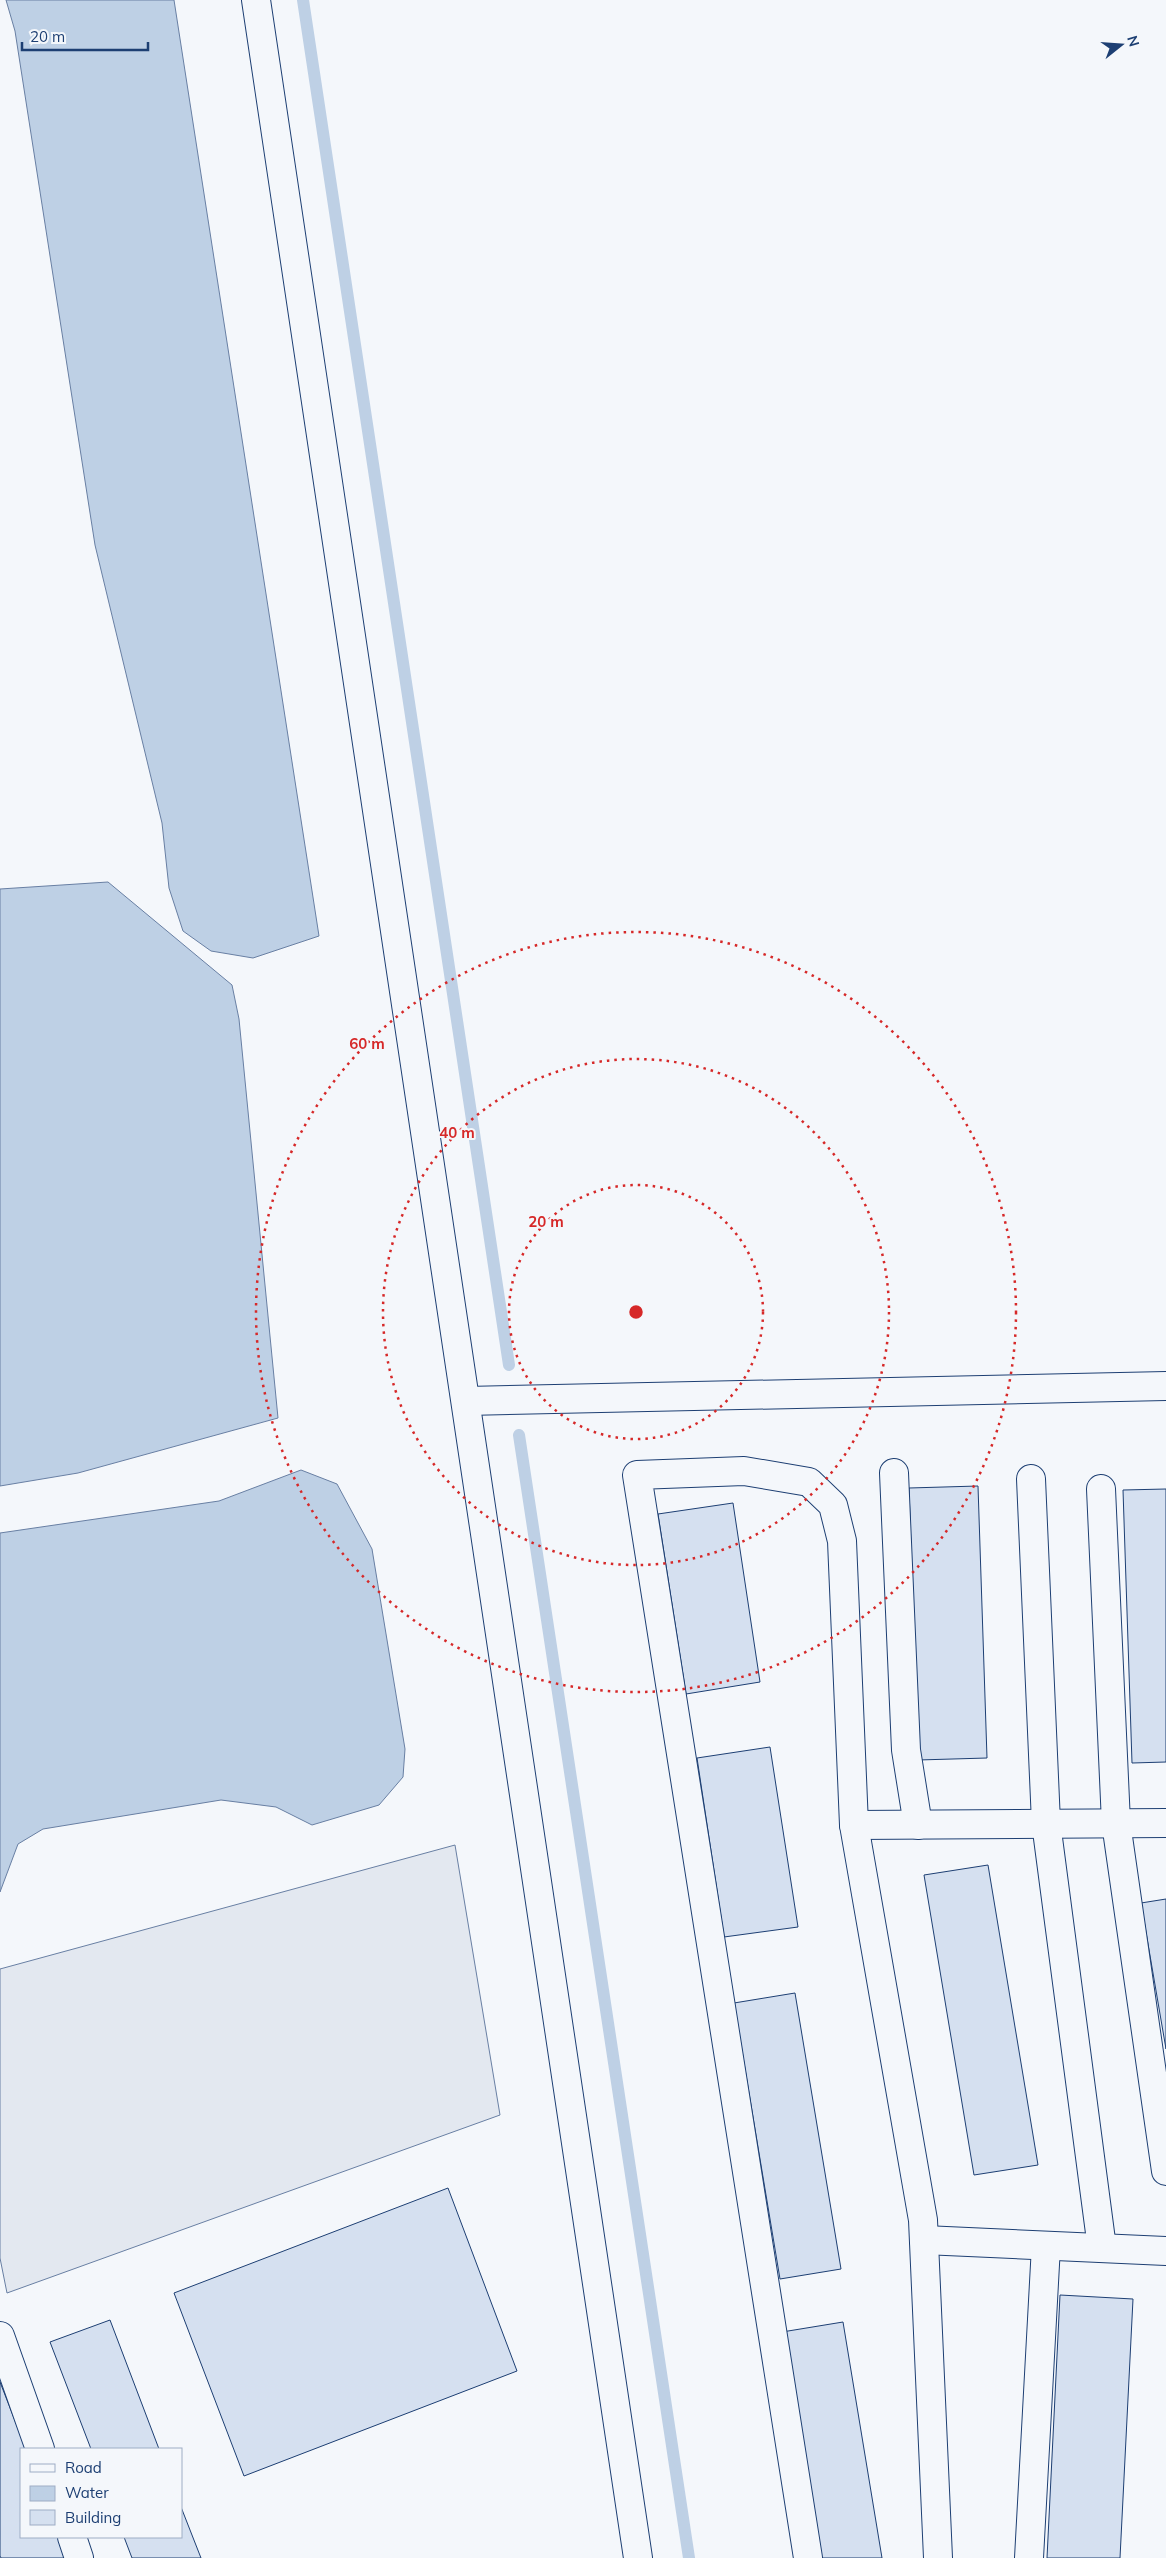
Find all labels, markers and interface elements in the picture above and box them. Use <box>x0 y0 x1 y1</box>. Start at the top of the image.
scale bar <box>22 20 149 52</box>
north arrow <box>1096 20 1146 70</box>
text: 20 m <box>30 27 65 46</box>
text: N <box>1123 34 1144 49</box>
text: 60 m <box>349 1034 385 1053</box>
text: 40 m <box>439 1123 475 1142</box>
text: 20 m <box>528 1212 564 1231</box>
centre of rings <box>627 1303 645 1321</box>
legend <box>20 2448 182 2538</box>
text: Road <box>65 2458 102 2477</box>
text: Water <box>65 2483 109 2502</box>
text: Building <box>65 2508 121 2527</box>

